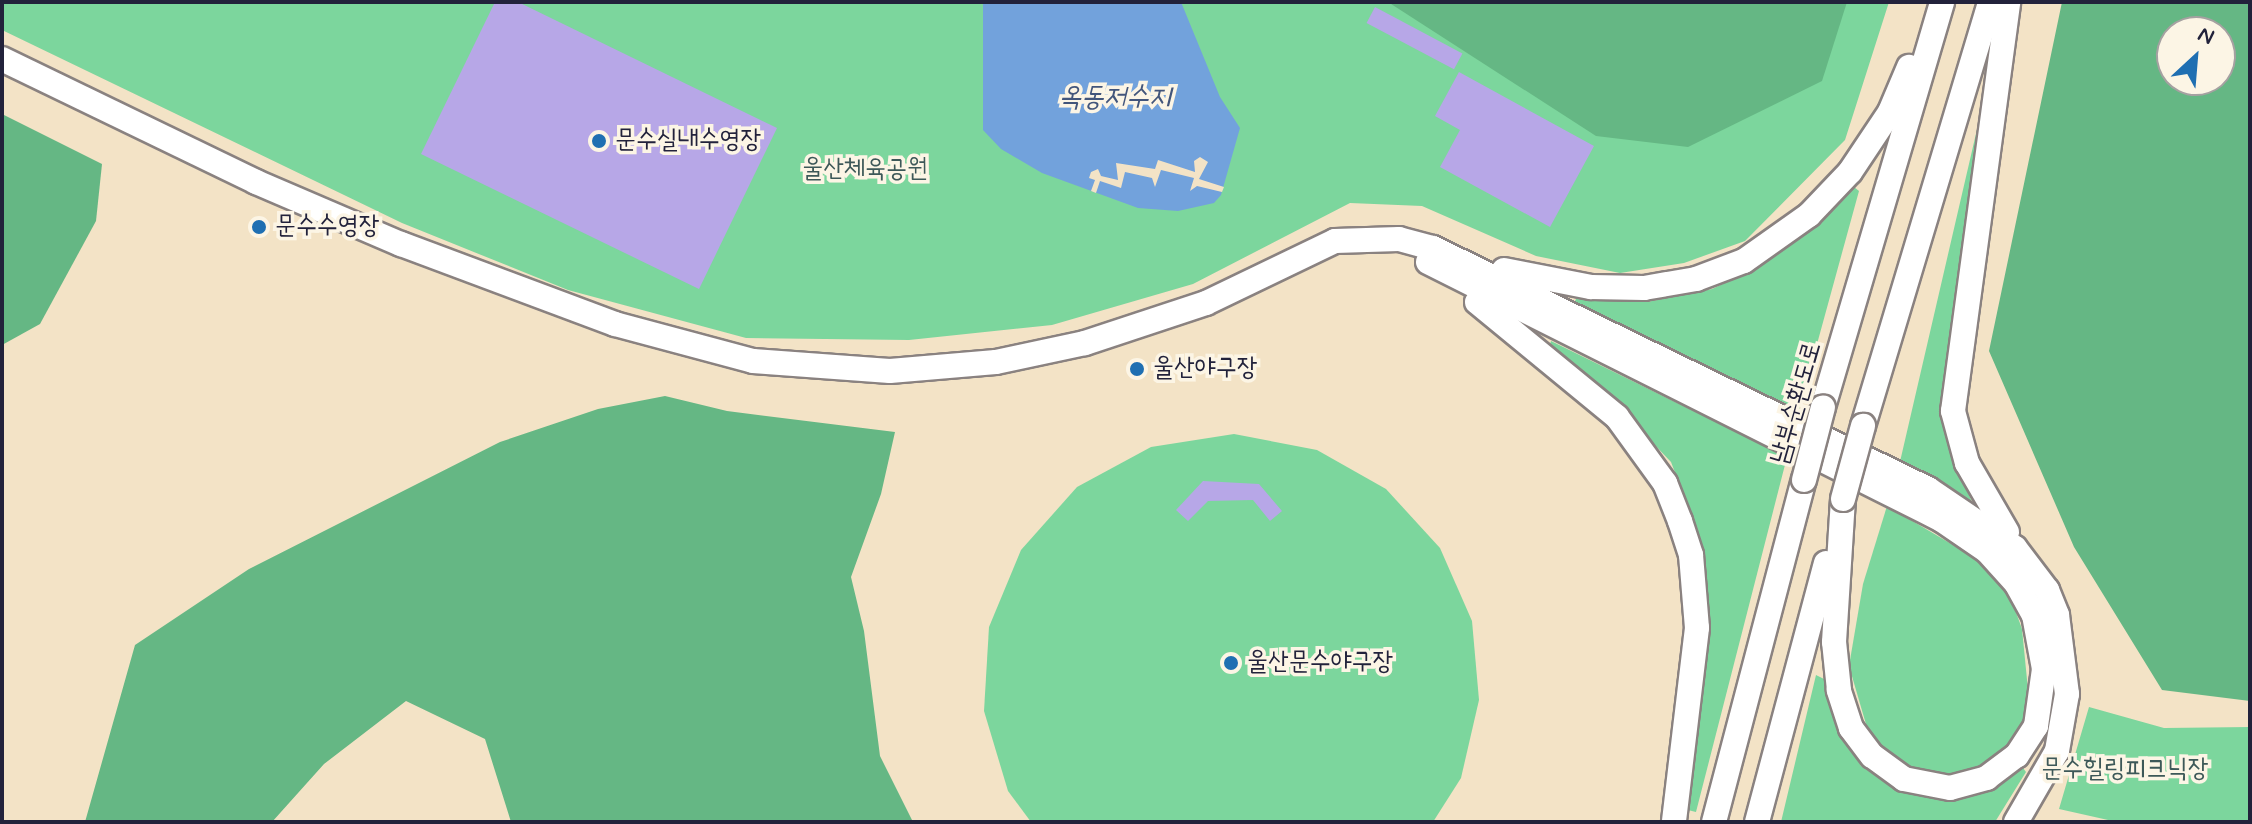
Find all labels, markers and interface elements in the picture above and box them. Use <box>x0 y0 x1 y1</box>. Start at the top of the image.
north arrow <box>2156 16 2236 96</box>
text: N <box>2193 20 2218 52</box>
water label: 옥동저수지 <box>1059 81 1171 115</box>
place label: 문수실내수영장 <box>615 125 761 157</box>
marker: 문수실내수영장 <box>590 132 608 150</box>
park label: 울산체육공원 <box>802 154 928 186</box>
place label: 문수수영장 <box>275 211 380 243</box>
marker: 문수수영장 <box>250 218 268 236</box>
street label: 남부순환도로 <box>1765 338 1829 468</box>
place label: 울산야구장 <box>1153 353 1258 385</box>
marker: 울산야구장 <box>1128 360 1146 378</box>
place label: 울산문수야구장 <box>1247 647 1393 679</box>
marker: 울산문수야구장 <box>1222 654 1240 672</box>
park label: 문수힐링피크닉장 <box>2041 754 2209 786</box>

